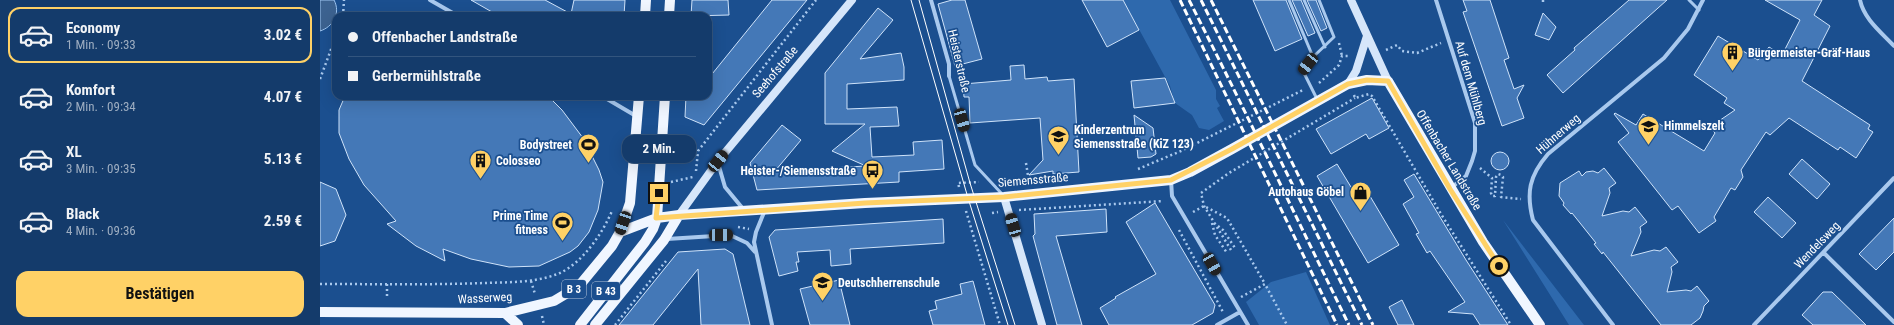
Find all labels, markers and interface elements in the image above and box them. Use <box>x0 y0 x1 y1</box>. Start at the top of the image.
icon: car <box>18 17 54 53</box>
text: Economy <box>66 19 120 37</box>
text: 3.02 € <box>264 26 302 44</box>
text: Offenbacher Landstraße <box>372 28 517 46</box>
street label: Heisterstraße <box>945 28 973 94</box>
text: 1 Min. · 09:33 <box>66 37 136 52</box>
street label: Auf dem Mühlberg <box>1452 39 1490 127</box>
building icon: Bürgermeister-Gräf-Haus <box>1719 40 1745 73</box>
street label: Seehofstraße <box>749 43 801 101</box>
place label: Bürgermeister-Gräf-Haus <box>1748 46 1871 60</box>
car <box>1296 51 1320 77</box>
text: Gerbermühlstraße <box>372 67 481 85</box>
icon: car <box>18 79 54 115</box>
text: Komfort <box>66 81 115 99</box>
text: 4.07 € <box>264 88 302 106</box>
text: 2 Min. · 09:34 <box>66 99 136 114</box>
car <box>953 107 971 133</box>
street label: Offenbacher Landstraße <box>1414 107 1485 213</box>
street label: Hühnerweg <box>1533 111 1583 157</box>
school or university icon: Himmelszelt <box>1636 113 1662 146</box>
place label: Himmelszelt <box>1664 119 1725 133</box>
place label: Kinderzentrum Siemensstraße (KiZ 123) <box>1074 123 1194 151</box>
school or university icon: Kinderzentrum Siemensstraße (KiZ 123) <box>1045 124 1071 157</box>
sports icon: Bodystreet <box>575 132 601 165</box>
callout: 2 Min. <box>622 135 696 163</box>
place label: Bodystreet <box>520 138 572 152</box>
icon: car <box>18 141 54 177</box>
text: 2 Min. <box>643 141 675 156</box>
text: XL <box>66 143 82 161</box>
building icon: Colosseo <box>468 148 494 181</box>
car <box>706 148 730 174</box>
text: 5.13 € <box>264 150 302 168</box>
place label: Colosseo <box>496 154 540 168</box>
bus stop icon: Heister-/Siemensstraße <box>859 158 885 191</box>
text: 3 Min. · 09:35 <box>66 161 136 176</box>
place label: Heister-/Siemensstraße <box>740 164 856 178</box>
street label: Siemensstraße <box>997 170 1069 190</box>
shop icon: Autohaus Göbel <box>1347 179 1373 212</box>
route end <box>650 184 668 202</box>
place label: Autohaus Göbel <box>1268 185 1344 199</box>
icon: car <box>18 203 54 239</box>
text: Black <box>66 205 99 223</box>
place label: Prime Time fitness <box>493 209 549 237</box>
sports icon: Prime Time fitness <box>550 210 576 243</box>
car <box>613 210 633 236</box>
text: 2.59 € <box>264 212 302 230</box>
car <box>1004 212 1022 238</box>
street label: Wendelsweg <box>1791 219 1843 271</box>
text: 4 Min. · 09:36 <box>66 223 136 238</box>
car <box>709 229 733 241</box>
car <box>1201 251 1223 277</box>
route start <box>1490 257 1508 275</box>
school or university icon: Deutschherrenschule <box>809 270 835 303</box>
button: Bestätigen <box>16 271 304 317</box>
place label: Deutschherrenschule <box>838 276 940 290</box>
road number: B 3 <box>562 280 586 298</box>
road number: B 43 <box>592 282 620 300</box>
street label: Wasserweg <box>457 290 513 306</box>

